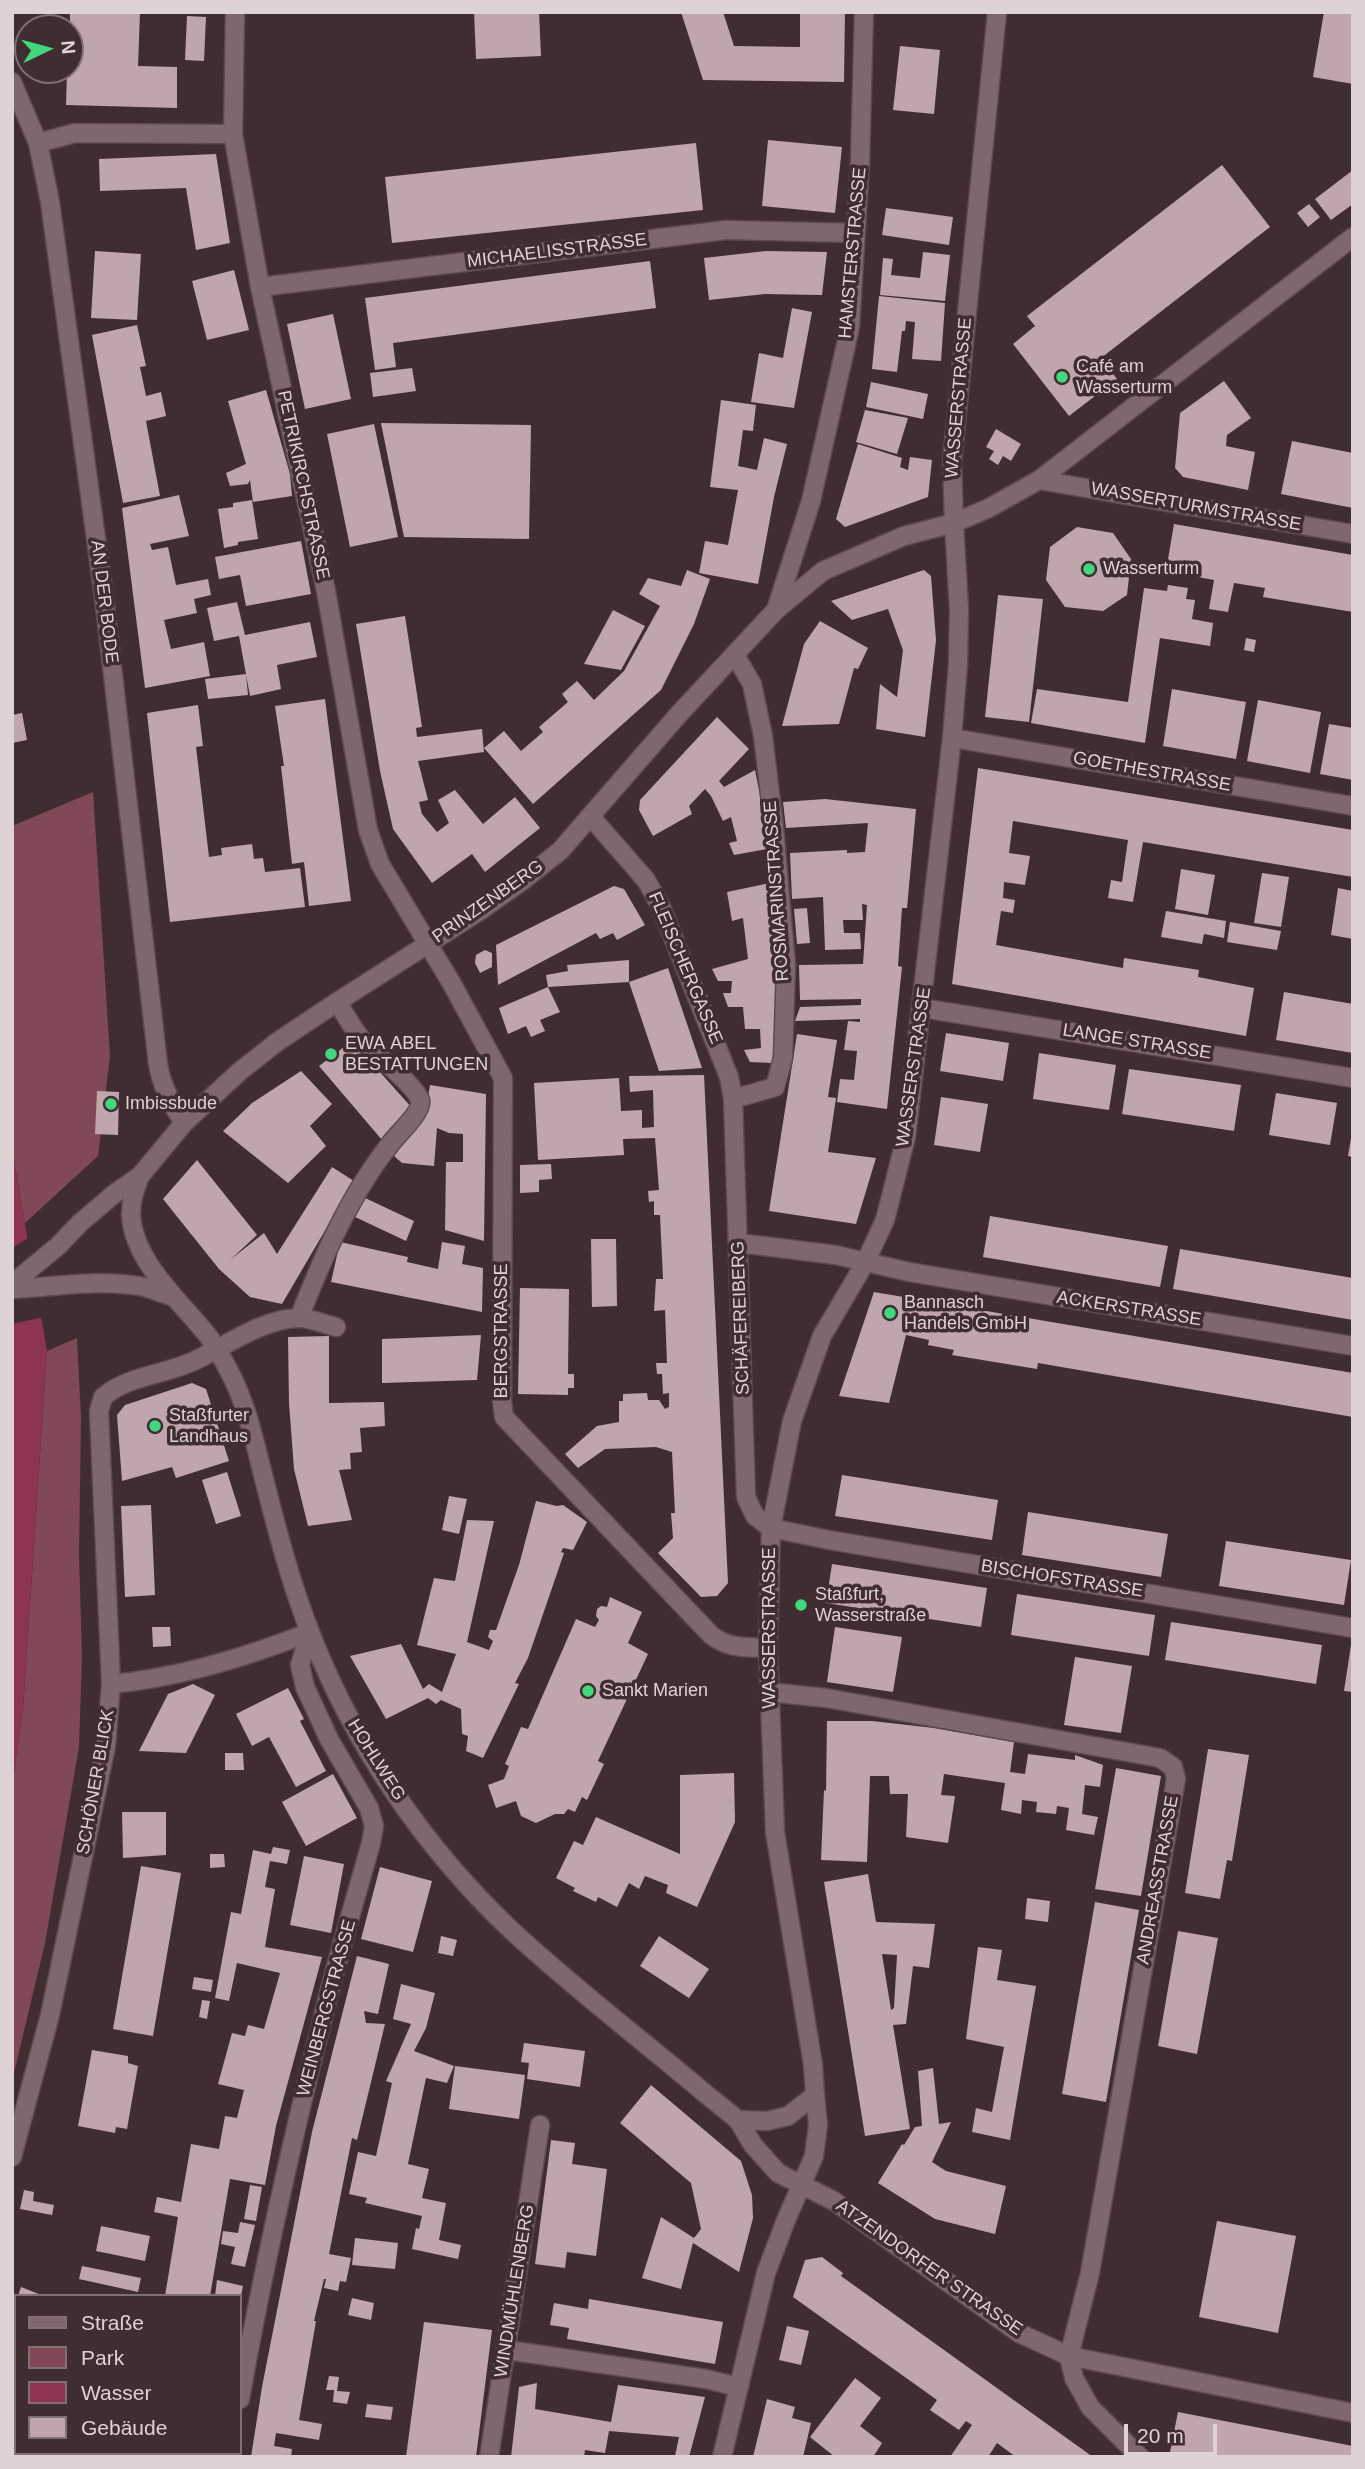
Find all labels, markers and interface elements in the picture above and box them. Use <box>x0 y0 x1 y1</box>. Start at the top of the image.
north arrow <box>14 14 84 84</box>
text: N <box>57 40 79 55</box>
street label: HAMSTERSTRASSE <box>835 166 871 340</box>
street label: MICHAELISSTRASSE <box>466 229 648 273</box>
street label: WASSERSTRASSE <box>941 317 977 479</box>
place label: Café am Wasserturm <box>1076 356 1172 398</box>
marker: Café am Wasserturm <box>1054 369 1070 385</box>
street label: PETRIKIRCHSTRASSE <box>272 388 334 582</box>
street label: WASSERTURMSTRASSE <box>1089 478 1303 536</box>
street label: AN DER BODE <box>86 539 122 665</box>
place label: Wasserturm <box>1103 558 1199 580</box>
marker: Wasserturm <box>1081 561 1097 577</box>
street label: GOETHESTRASSE <box>1071 747 1233 797</box>
street label: ROSMARINSTRASSE <box>760 800 794 982</box>
street label: PRINZENBERG <box>429 856 547 948</box>
street label: FLEISCHERGASSE <box>643 889 727 1047</box>
street label: WASSERSTRASSE <box>892 986 936 1148</box>
street label: LANGE STRASSE <box>1061 1020 1213 1064</box>
place label: EWA ABEL BESTATTUNGEN <box>345 1033 488 1076</box>
marker: EWA ABEL BESTATTUNGEN <box>323 1046 339 1062</box>
place label: Imbissbude <box>125 1093 217 1115</box>
marker: Imbissbude <box>103 1096 119 1112</box>
street label: SCHÄFEREIBERG <box>728 1241 754 1395</box>
street label: BERGSTRASSE <box>491 1263 513 1399</box>
street label: ACKERSTRASSE <box>1055 1287 1203 1331</box>
place label: Bannasch Handels GmbH <box>904 1292 1027 1334</box>
marker: Bannasch Handels GmbH <box>882 1305 898 1321</box>
place label: Staßfurter Landhaus <box>169 1405 249 1448</box>
marker: Staßfurter Landhaus <box>147 1418 163 1434</box>
street label: WASSERSTRASSE <box>759 1547 781 1709</box>
street label: BISCHOFSTRASSE <box>979 1556 1145 1602</box>
place label: Staßfurt, Wasserstraße <box>815 1584 926 1626</box>
marker: Staßfurt, Wasserstraße <box>793 1597 809 1613</box>
place label: Sankt Marien <box>602 1680 708 1702</box>
marker: Sankt Marien <box>580 1683 596 1699</box>
street label: SCHÖNER BLICK <box>73 1708 119 1856</box>
street label: HOHLWEG <box>343 1715 409 1805</box>
street label: ANDREASSTRASSE <box>1133 1794 1183 1966</box>
street label: WEINBERGSTRASSE <box>293 1917 361 2099</box>
street label: ATZENDORFER STRASSE <box>832 2195 1026 2341</box>
street label: WINDMÜHLENBERG <box>491 2203 539 2379</box>
legend <box>14 2294 242 2455</box>
text: Straße <box>81 2311 144 2334</box>
text: Park <box>81 2346 124 2369</box>
text: Wasser <box>81 2381 151 2404</box>
scale bar <box>1127 2410 1220 2454</box>
text: Gebäude <box>81 2416 167 2439</box>
text: 20 m <box>1137 2424 1184 2447</box>

